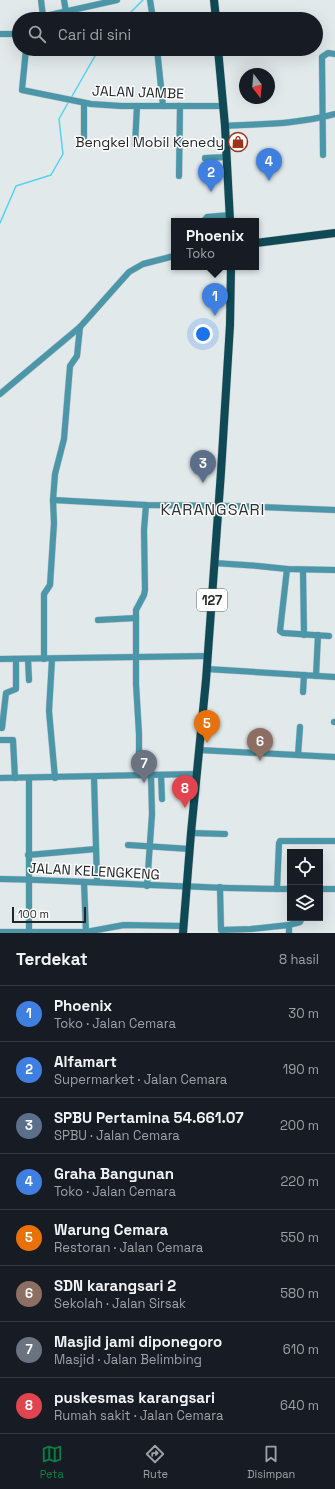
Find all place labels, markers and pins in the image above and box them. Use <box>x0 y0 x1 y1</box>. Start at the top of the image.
shop icon: Bengkel Mobil Kenedy <box>227 131 249 153</box>
place label: Bengkel Mobil Kenedy <box>75 133 224 151</box>
pin: 4 <box>256 148 282 181</box>
pin: 2 <box>198 159 224 192</box>
pin: 1 <box>202 283 228 316</box>
pin: 3 <box>190 450 216 483</box>
pin: 5 <box>194 710 220 743</box>
pin: 6 <box>247 728 273 761</box>
pin: 7 <box>131 750 157 783</box>
pin: 8 <box>172 775 198 808</box>

